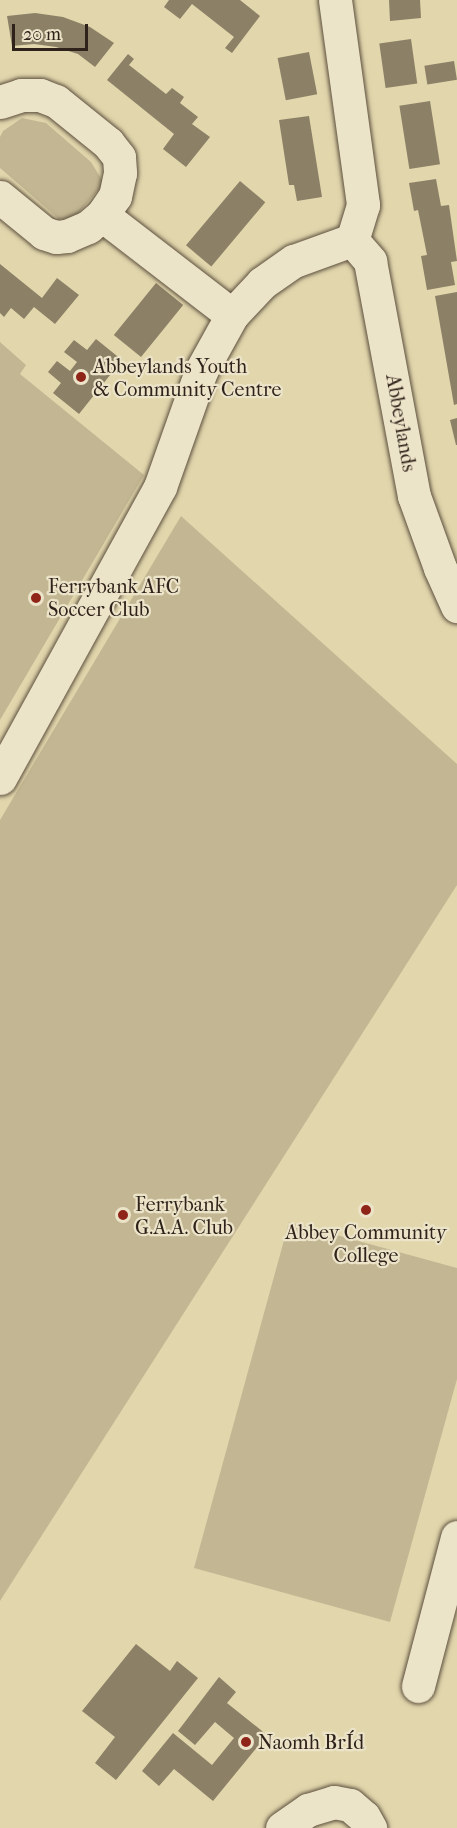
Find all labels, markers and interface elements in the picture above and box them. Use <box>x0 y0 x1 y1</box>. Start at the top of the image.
scale bar <box>15 12 92 50</box>
text: 20 m <box>23 24 61 45</box>
place label: Abbeylands Youth & Community Centre <box>93 354 281 401</box>
marker: Abbeylands Youth & Community Centre <box>74 370 88 384</box>
street label: Abbeylands <box>381 372 421 474</box>
place label: Ferrybank AFC Soccer Club <box>48 574 179 621</box>
marker: Ferrybank AFC Soccer Club <box>29 591 43 605</box>
place label: Ferrybank G.A.A. Club <box>135 1192 233 1239</box>
marker: Abbey Community College <box>359 1203 373 1217</box>
marker: Ferrybank G.A.A. Club <box>116 1208 130 1222</box>
place label: Abbey Community College <box>285 1220 447 1267</box>
place label: Naomh BrÍd <box>258 1730 364 1754</box>
marker: Naomh BrÍd <box>239 1735 253 1749</box>

